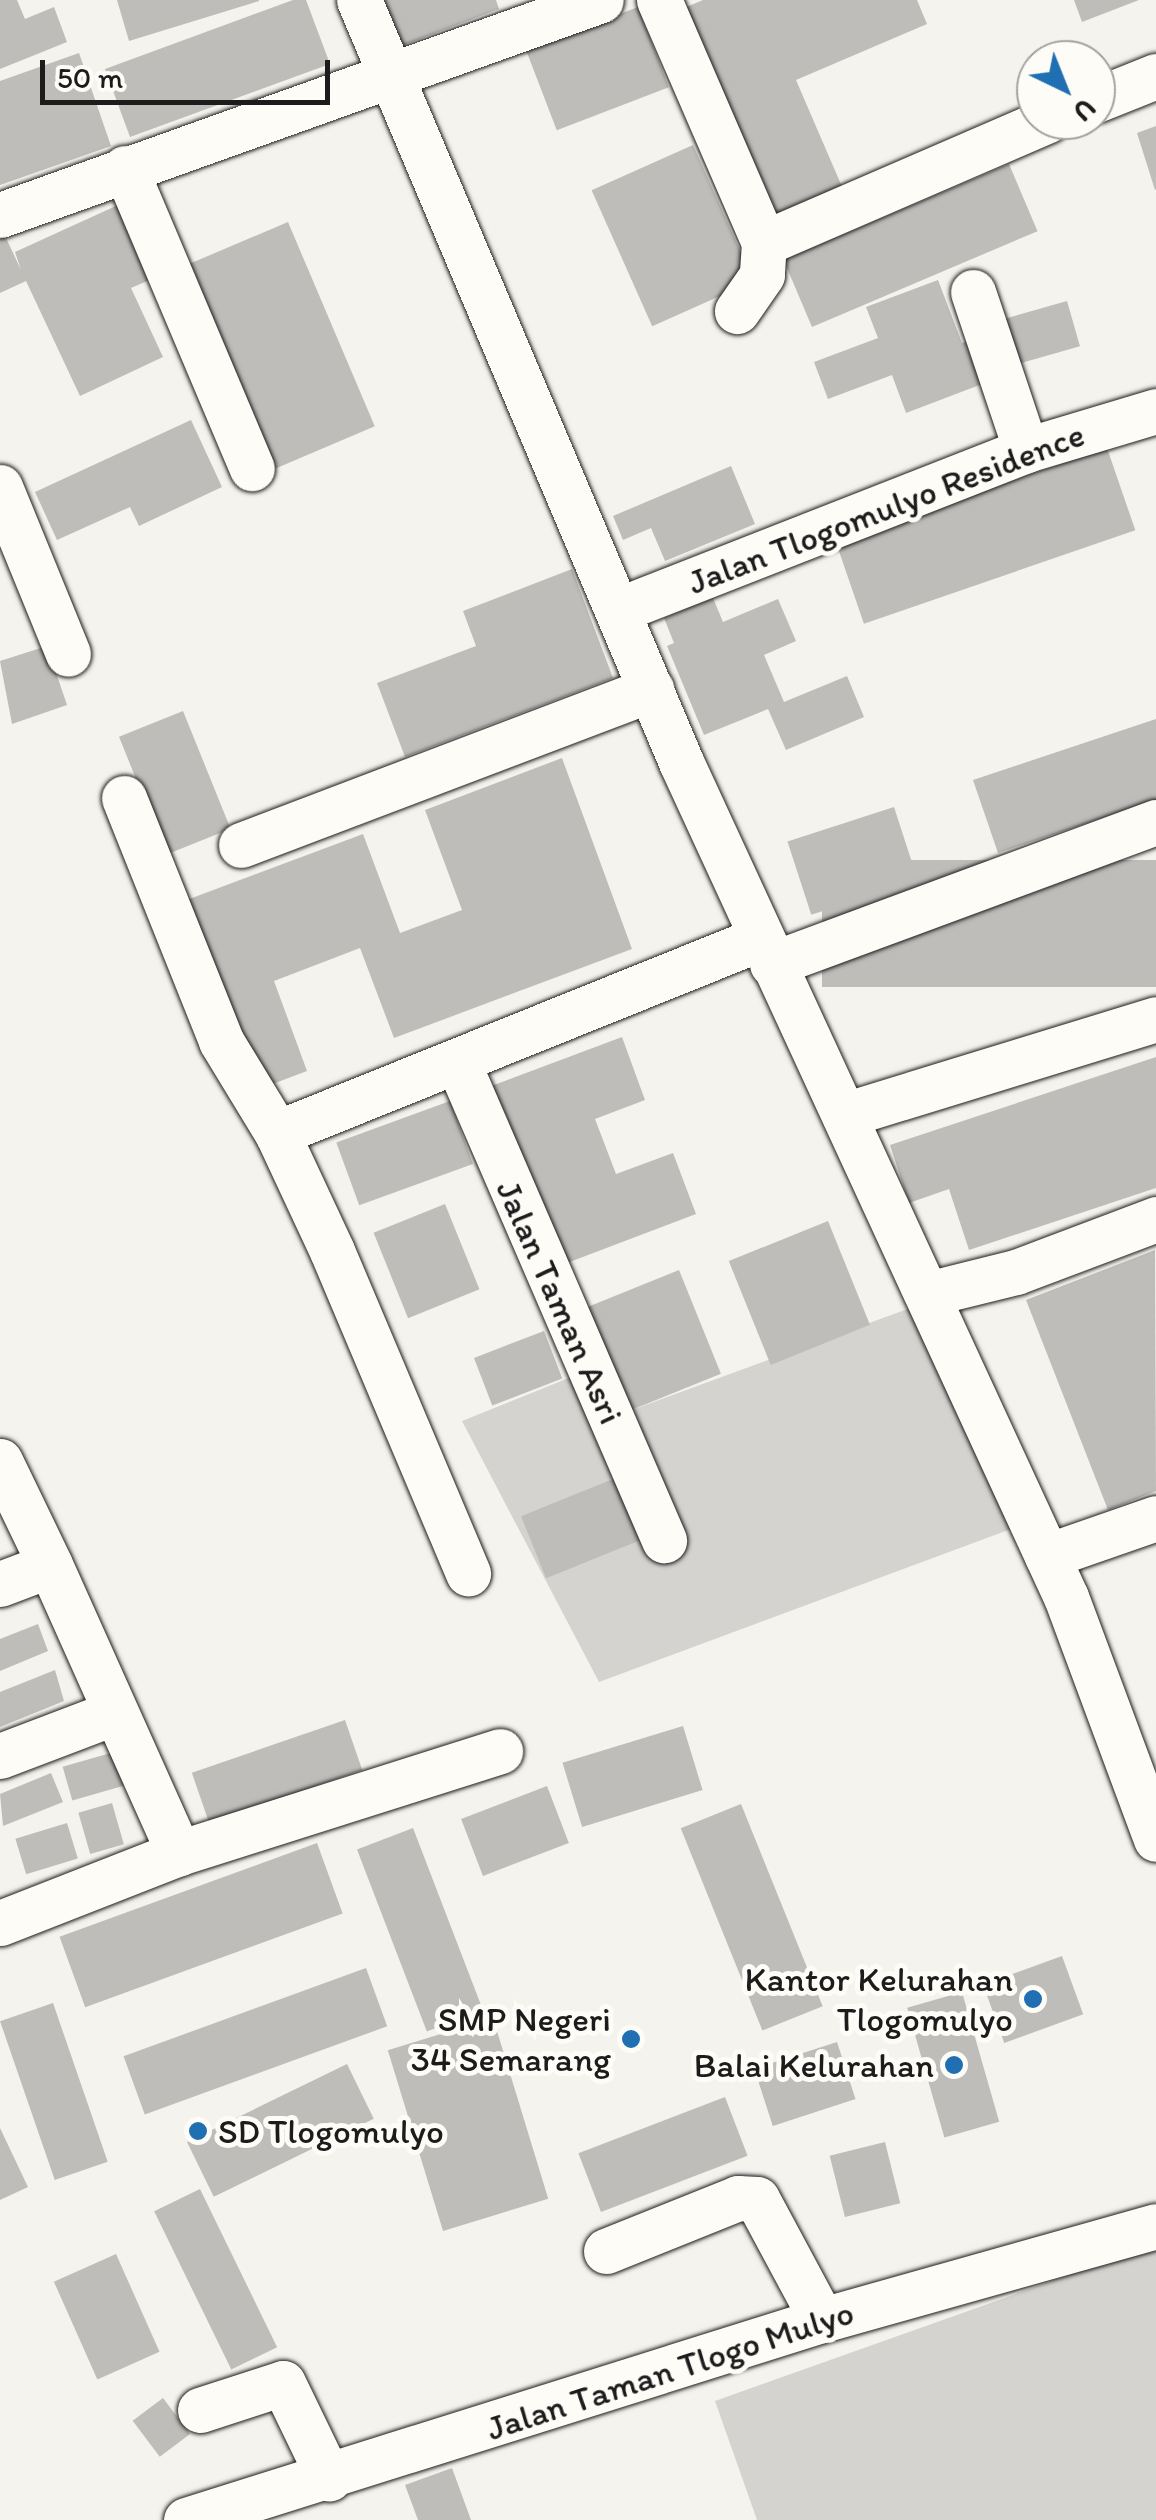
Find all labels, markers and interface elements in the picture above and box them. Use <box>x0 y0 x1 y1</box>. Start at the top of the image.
scale bar <box>45 40 335 102</box>
north arrow <box>1016 40 1116 140</box>
text: 50 m <box>57 59 123 96</box>
text: U <box>1067 92 1103 129</box>
street label: Jalan Tlogomulyo Residence <box>681 413 1091 603</box>
street label: Jalan Taman Asri <box>489 1177 631 1427</box>
place label: Kantor Kelurahan Tlogomulyo <box>744 1958 1013 2040</box>
marker: Kantor Kelurahan Tlogomulyo <box>1022 1988 1044 2010</box>
place label: SMP Negeri 34 Semarang <box>411 1998 611 2080</box>
marker: SMP Negeri 34 Semarang <box>620 2028 642 2050</box>
place label: Balai Kelurahan <box>693 2044 934 2086</box>
marker: Balai Kelurahan <box>943 2054 965 2076</box>
place label: SD Tlogomulyo <box>218 2110 444 2152</box>
marker: SD Tlogomulyo <box>187 2120 209 2142</box>
street label: Jalan Taman Tlogo Mulyo <box>484 2292 856 2448</box>

